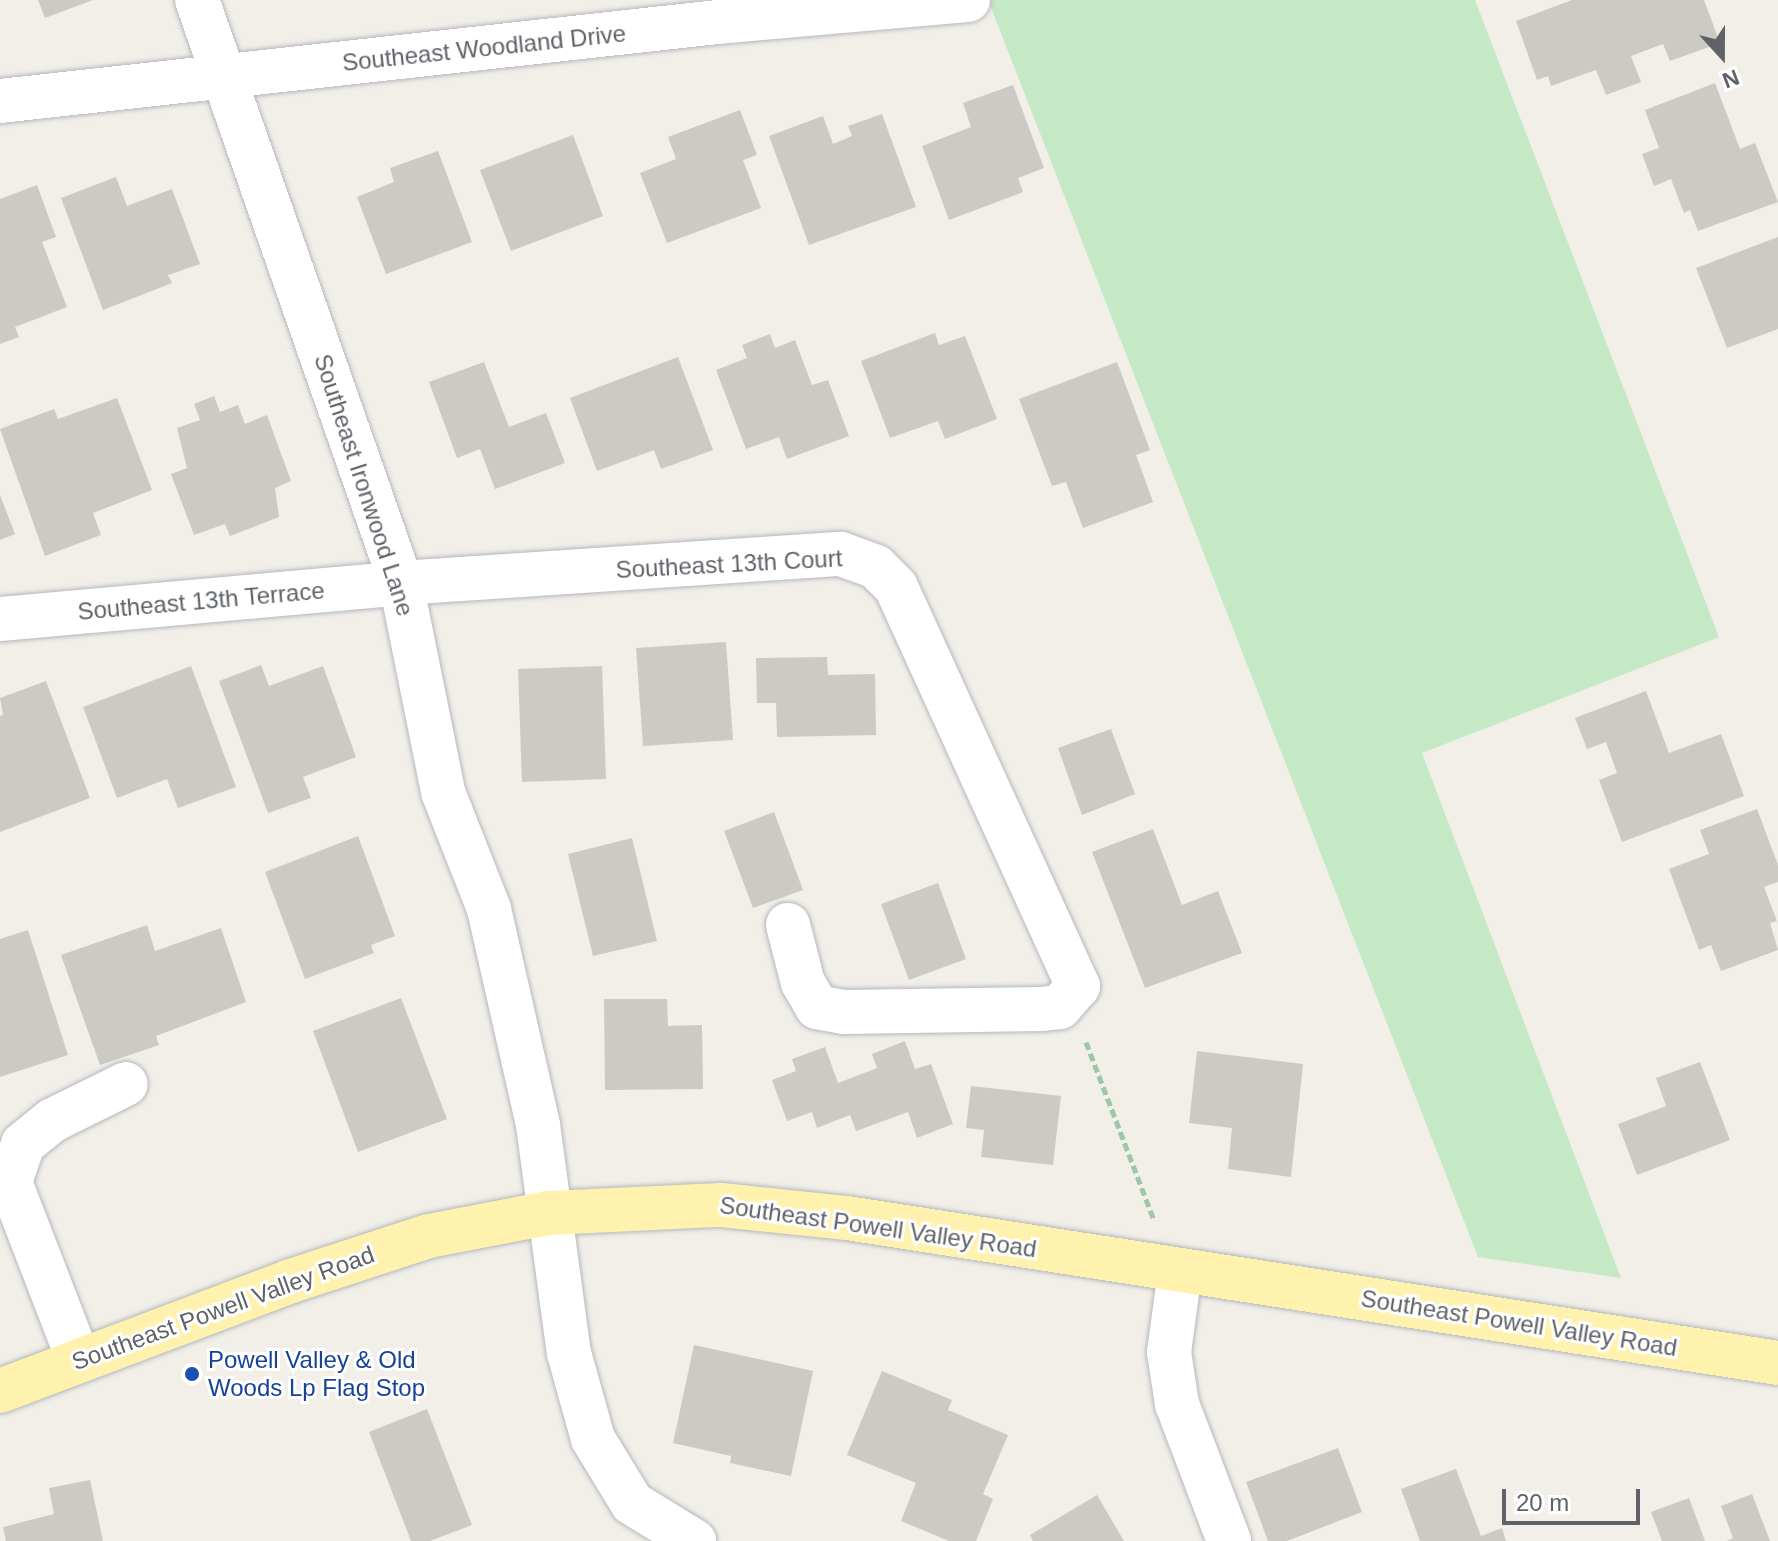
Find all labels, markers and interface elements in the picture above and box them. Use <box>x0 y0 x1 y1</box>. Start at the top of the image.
north arrow <box>1682 16 1762 96</box>
street label: Southeast Woodland Drive <box>341 19 627 77</box>
text: N <box>1719 64 1743 93</box>
street label: Southeast Ironwood Lane <box>308 350 420 620</box>
street label: Southeast 13th Court <box>615 544 843 584</box>
street label: Southeast 13th Terrace <box>76 576 326 626</box>
street label: Southeast Powell Valley Road <box>718 1190 1038 1264</box>
street label: Southeast Powell Valley Road <box>68 1240 378 1376</box>
street label: Southeast Powell Valley Road <box>1359 1284 1679 1362</box>
place label: Powell Valley & Old Woods Lp Flag Stop <box>208 1346 425 1402</box>
marker: Powell Valley & Old Woods Lp Flag Stop <box>183 1365 201 1383</box>
scale bar <box>1506 1473 1644 1523</box>
text: 20 m <box>1516 1489 1569 1516</box>

